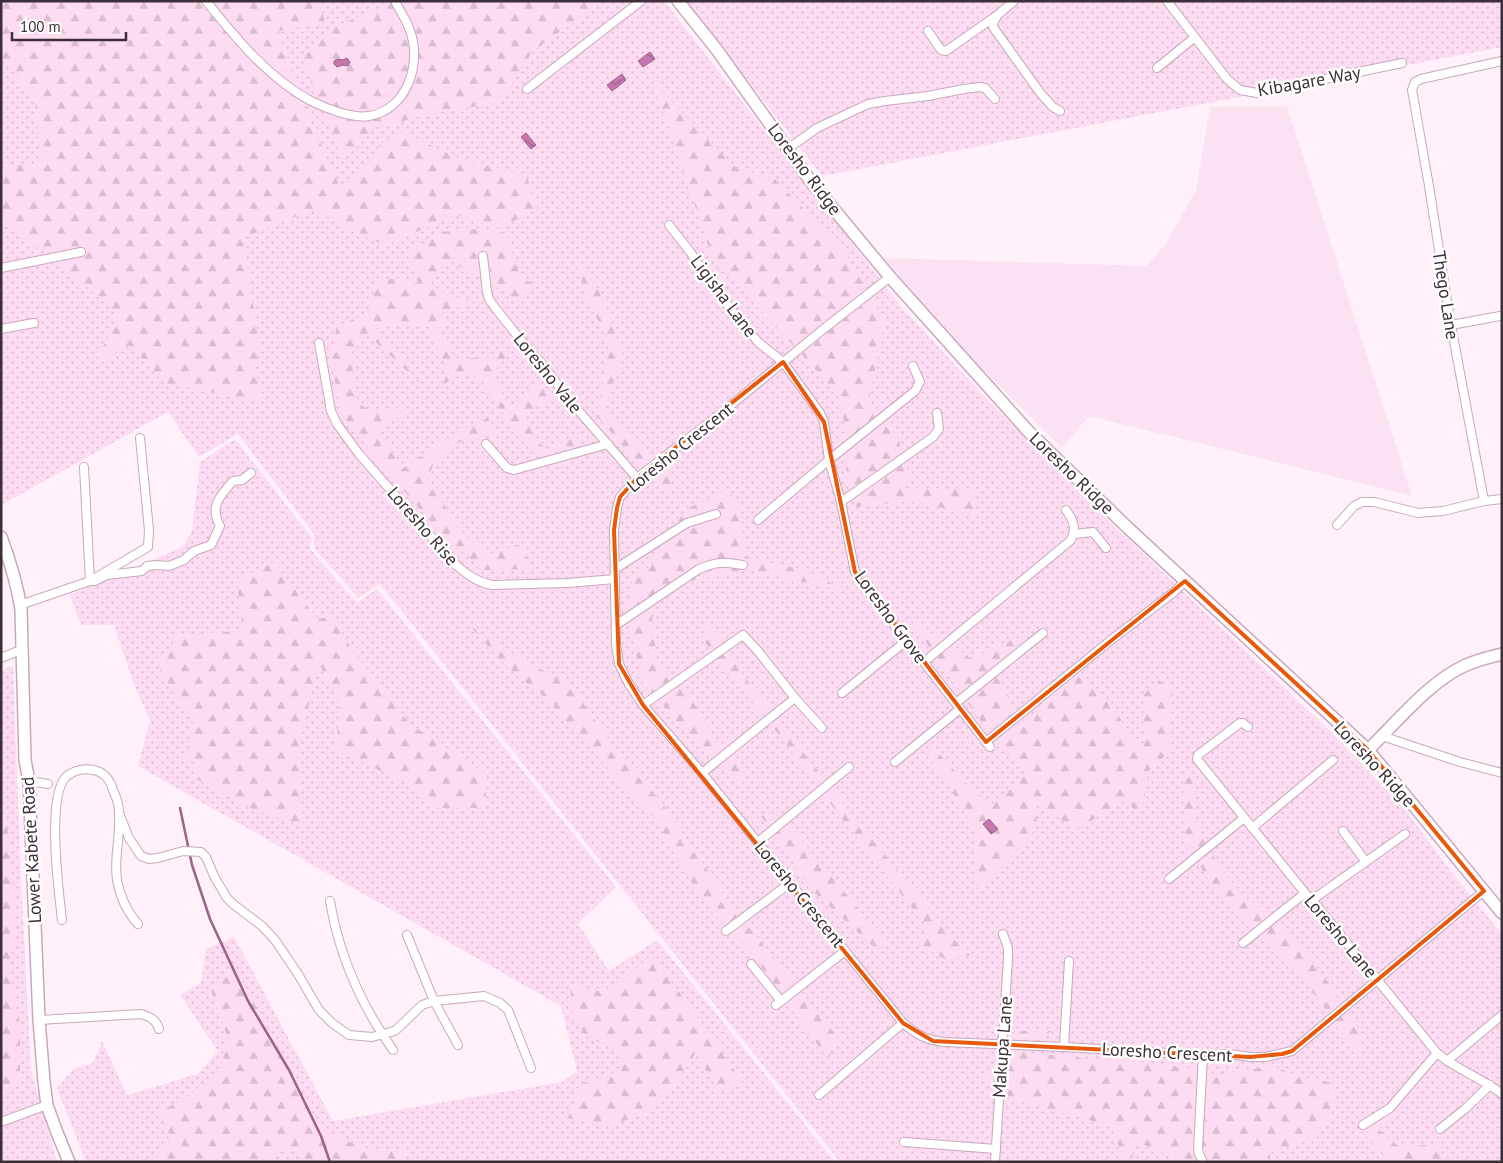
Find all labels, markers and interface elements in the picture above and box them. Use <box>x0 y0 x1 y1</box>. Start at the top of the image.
scale bar <box>12 10 126 42</box>
text: 100 m <box>20 17 61 36</box>
street label: Kibagare Way <box>1256 61 1363 101</box>
street label: Loresho Ridge <box>763 119 847 219</box>
street label: Thego Lane <box>1428 249 1464 341</box>
street label: Ligisha Lane <box>686 250 762 342</box>
street label: Loresho Vale <box>508 328 588 418</box>
street label: Loresho Crescent <box>622 397 738 497</box>
street label: Loresho Ridge <box>1025 427 1119 519</box>
street label: Loresho Rise <box>382 482 464 570</box>
street label: Loresho Grove <box>850 566 932 668</box>
street label: Loresho Ridge <box>1329 716 1421 812</box>
street label: Lower Kabete Road <box>16 776 46 924</box>
street label: Loresho Crescent <box>750 836 850 952</box>
street label: Loresho Lane <box>1299 890 1383 982</box>
street label: Makupa Lane <box>987 995 1017 1099</box>
street label: Loresho Crescent <box>1101 1037 1233 1067</box>

